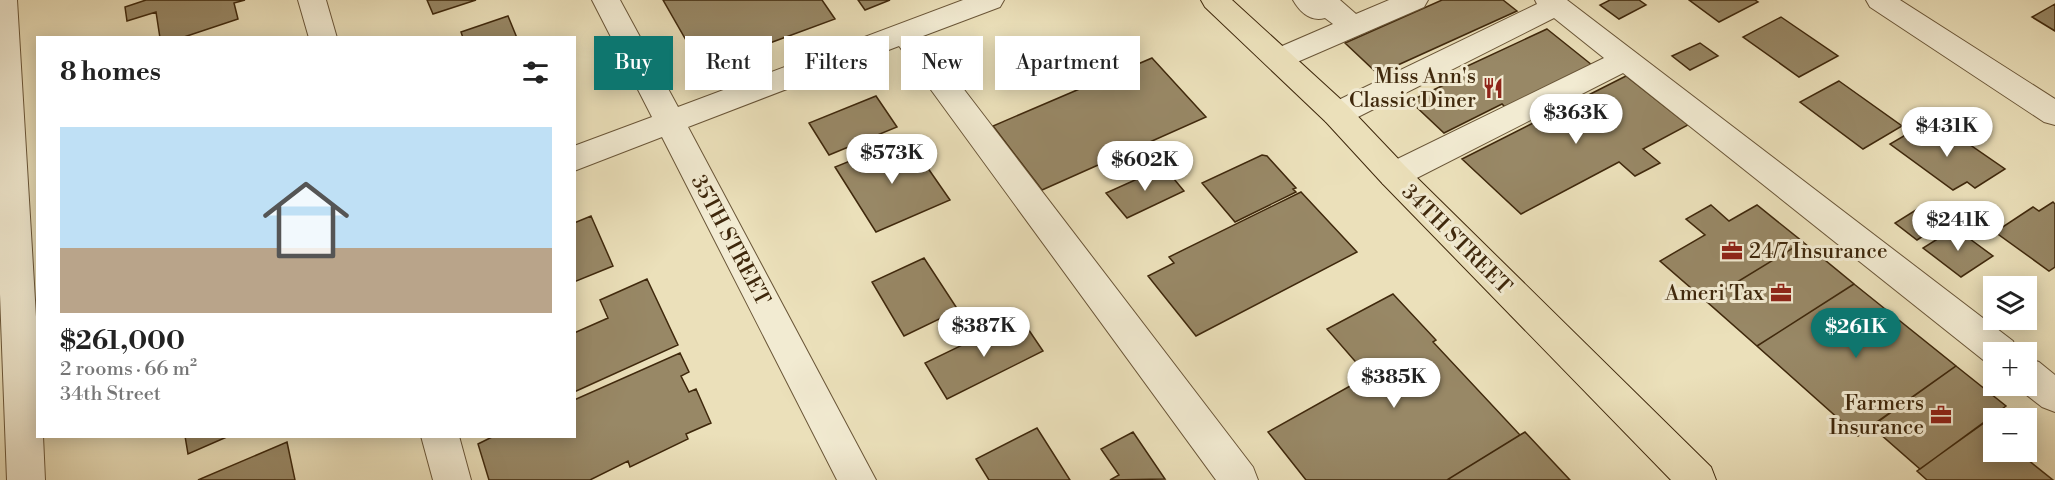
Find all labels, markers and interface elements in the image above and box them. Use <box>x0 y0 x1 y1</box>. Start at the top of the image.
chip: Buy <box>594 36 673 90</box>
chip: Rent <box>685 36 772 90</box>
chip: Filters <box>784 36 889 90</box>
chip: New <box>901 36 983 90</box>
chip: Apartment <box>995 36 1140 90</box>
text: 8 homes <box>60 56 161 88</box>
icon: filters <box>519 56 552 89</box>
place label: Miss Ann's Classic Diner <box>1349 64 1476 114</box>
restaurant icon: Miss Ann's Classic Diner <box>1481 76 1505 100</box>
pin: $363K <box>1534 94 1618 145</box>
text: $363K <box>1544 101 1608 126</box>
pin: $431K <box>1905 107 1989 158</box>
text: $431K <box>1916 114 1978 139</box>
pin: $573K <box>850 134 934 185</box>
text: $573K <box>860 141 924 166</box>
pin: $602K <box>1103 141 1187 192</box>
text: $602K <box>1111 148 1179 173</box>
icon: home <box>252 166 360 274</box>
street label: 35TH STREET <box>685 171 775 310</box>
street label: 34TH STREET <box>1396 179 1517 300</box>
pin: $241K <box>1916 201 2000 252</box>
text: $241K <box>1926 208 1990 233</box>
office icon: 24/7 Insurance <box>1720 239 1744 263</box>
place label: 24/7 Insurance <box>1749 239 1888 265</box>
map controls <box>1983 276 2037 462</box>
button: layers <box>1983 276 2037 330</box>
place label: Ameri Tax <box>1664 281 1764 307</box>
office icon: Ameri Tax <box>1769 281 1793 305</box>
pin: $387K <box>942 307 1026 358</box>
pin: $261K <box>1814 308 1898 359</box>
text: $387K <box>952 314 1016 339</box>
text: $261K <box>1825 315 1887 340</box>
text: $261,000 <box>60 325 185 357</box>
button: + <box>1983 342 2037 396</box>
text: 2 rooms · 66 m² <box>60 357 197 382</box>
pin: $385K <box>1352 358 1436 409</box>
text: $385K <box>1361 365 1427 390</box>
text: 34th Street <box>60 382 161 407</box>
place label: Farmers Insurance <box>1829 391 1924 441</box>
office icon: Farmers Insurance <box>1929 403 1953 427</box>
button: − <box>1983 408 2037 462</box>

